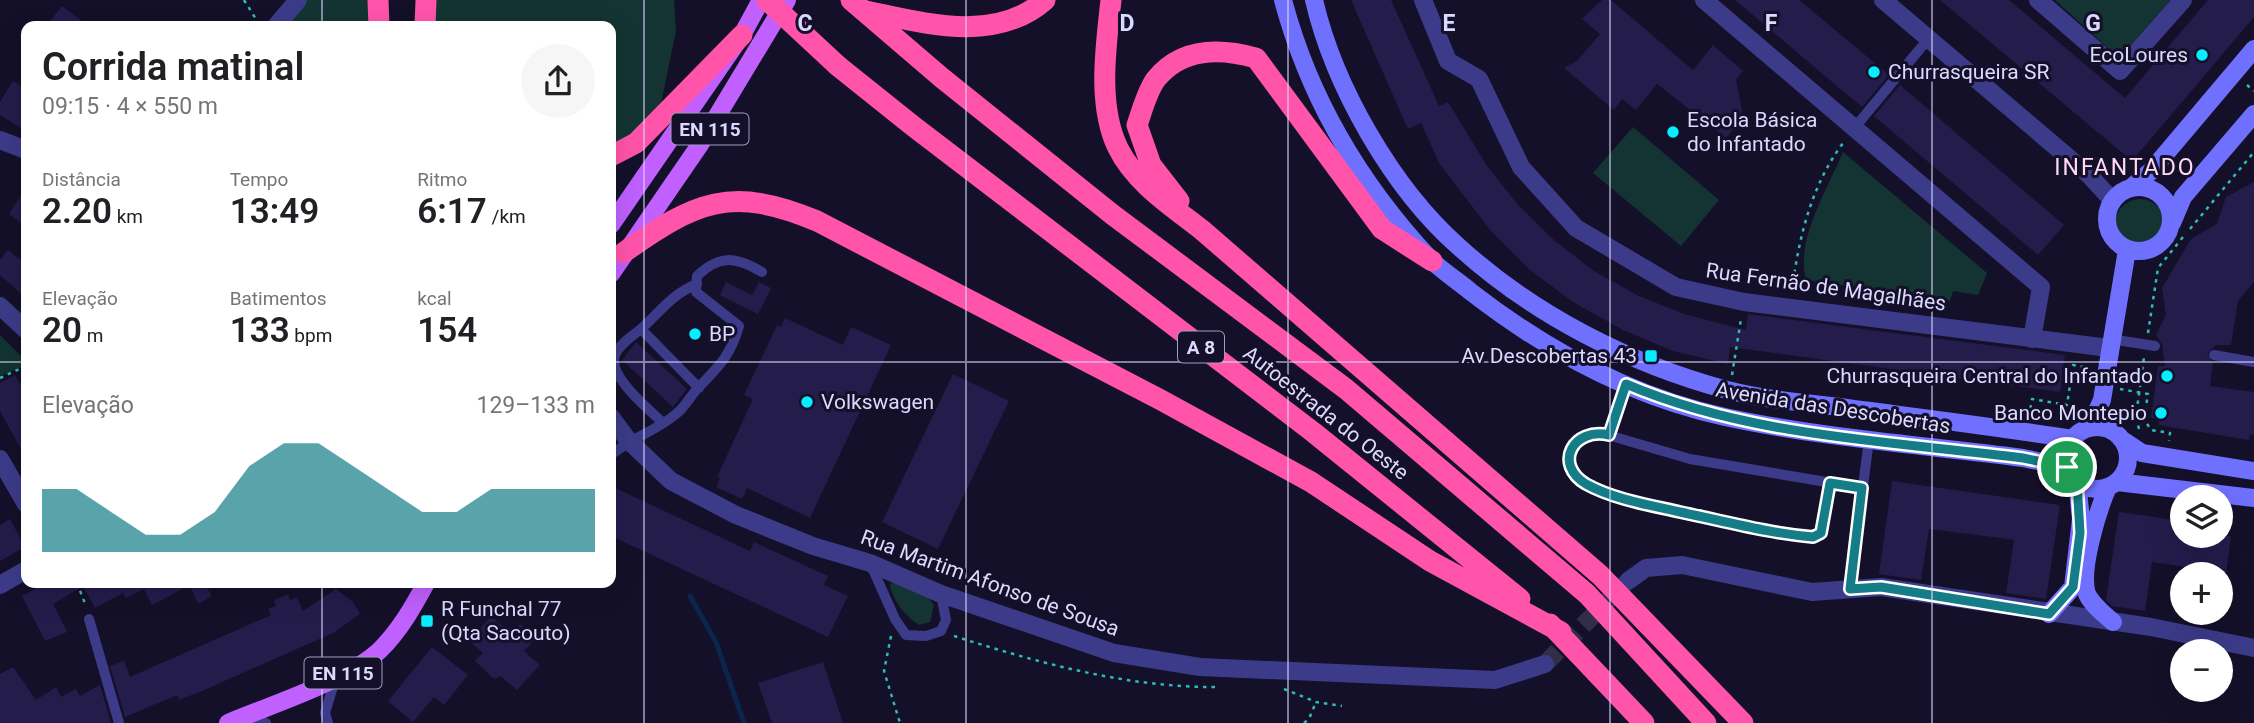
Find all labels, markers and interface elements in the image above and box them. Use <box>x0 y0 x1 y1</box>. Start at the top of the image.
text: C <box>797 10 813 37</box>
text: D <box>1120 10 1134 37</box>
text: E <box>1443 10 1456 37</box>
text: F <box>1765 10 1778 37</box>
text: G <box>2085 10 2101 37</box>
place label: EcoLoures <box>2090 43 2188 67</box>
button: share <box>521 44 595 118</box>
text: Corrida matinal <box>42 45 304 89</box>
marker: EcoLoures <box>2194 47 2210 63</box>
place label: Churrasqueira SR <box>1888 60 2049 84</box>
marker: Churrasqueira SR <box>1866 64 1882 80</box>
text: 09:15 · 4 × 550 m <box>42 93 218 120</box>
place label: Escola Básica do Infantado <box>1687 108 1817 156</box>
road number: EN 115 <box>672 113 748 144</box>
marker: Escola Básica do Infantado <box>1665 124 1681 140</box>
district label: INFANTADO <box>2054 154 2196 181</box>
text: Distância <box>42 168 121 191</box>
text: Tempo <box>230 168 288 191</box>
text: Ritmo <box>417 168 467 191</box>
text: 2.20 <box>42 191 112 232</box>
text: 13:49 <box>230 191 319 232</box>
text: 6:17 <box>417 191 487 232</box>
text: km <box>112 205 143 228</box>
text: /km <box>487 205 526 228</box>
street label: Rua Fernão de Magalhães <box>1704 258 1948 316</box>
text: Elevação <box>42 287 118 310</box>
text: Batimentos <box>230 287 327 310</box>
text: kcal <box>417 287 452 310</box>
text: 20 <box>42 310 82 351</box>
text: 133 <box>230 310 290 351</box>
text: 154 <box>417 310 477 351</box>
place label: BP <box>709 322 735 346</box>
text: m <box>82 324 103 347</box>
text: bpm <box>290 324 332 347</box>
marker: BP <box>687 326 703 342</box>
road number: A 8 <box>1178 332 1224 362</box>
street label: Autoestrada do Oeste <box>1239 341 1413 485</box>
place label: Av Descobertas 43 <box>1461 344 1637 368</box>
marker: Av Descobertas 43 <box>1643 348 1659 364</box>
place label: Churrasqueira Central do Infantado <box>1827 364 2153 388</box>
marker: Churrasqueira Central do Infantado <box>2159 368 2175 384</box>
street label: Avenida das Descobertas <box>1714 378 1952 438</box>
place label: Volkswagen <box>821 390 934 414</box>
text: Elevação <box>42 392 134 419</box>
text: 129–133 m <box>476 392 595 419</box>
marker: Volkswagen <box>799 394 815 410</box>
place label: Banco Montepio <box>1994 401 2147 425</box>
marker: Banco Montepio <box>2153 405 2169 421</box>
pin <box>2037 437 2097 497</box>
icon: arrive <box>2048 448 2086 486</box>
map controls <box>2170 485 2233 702</box>
button: layers <box>2170 485 2233 548</box>
street label: Rua Martim Afonso de Sousa <box>858 525 1122 641</box>
button: + <box>2170 562 2233 625</box>
place label: R Funchal 77 (Qta Sacouto) <box>441 597 571 645</box>
marker: R Funchal 77 (Qta Sacouto) <box>419 613 435 629</box>
button: − <box>2170 639 2233 702</box>
road number: EN 115 <box>304 658 382 688</box>

